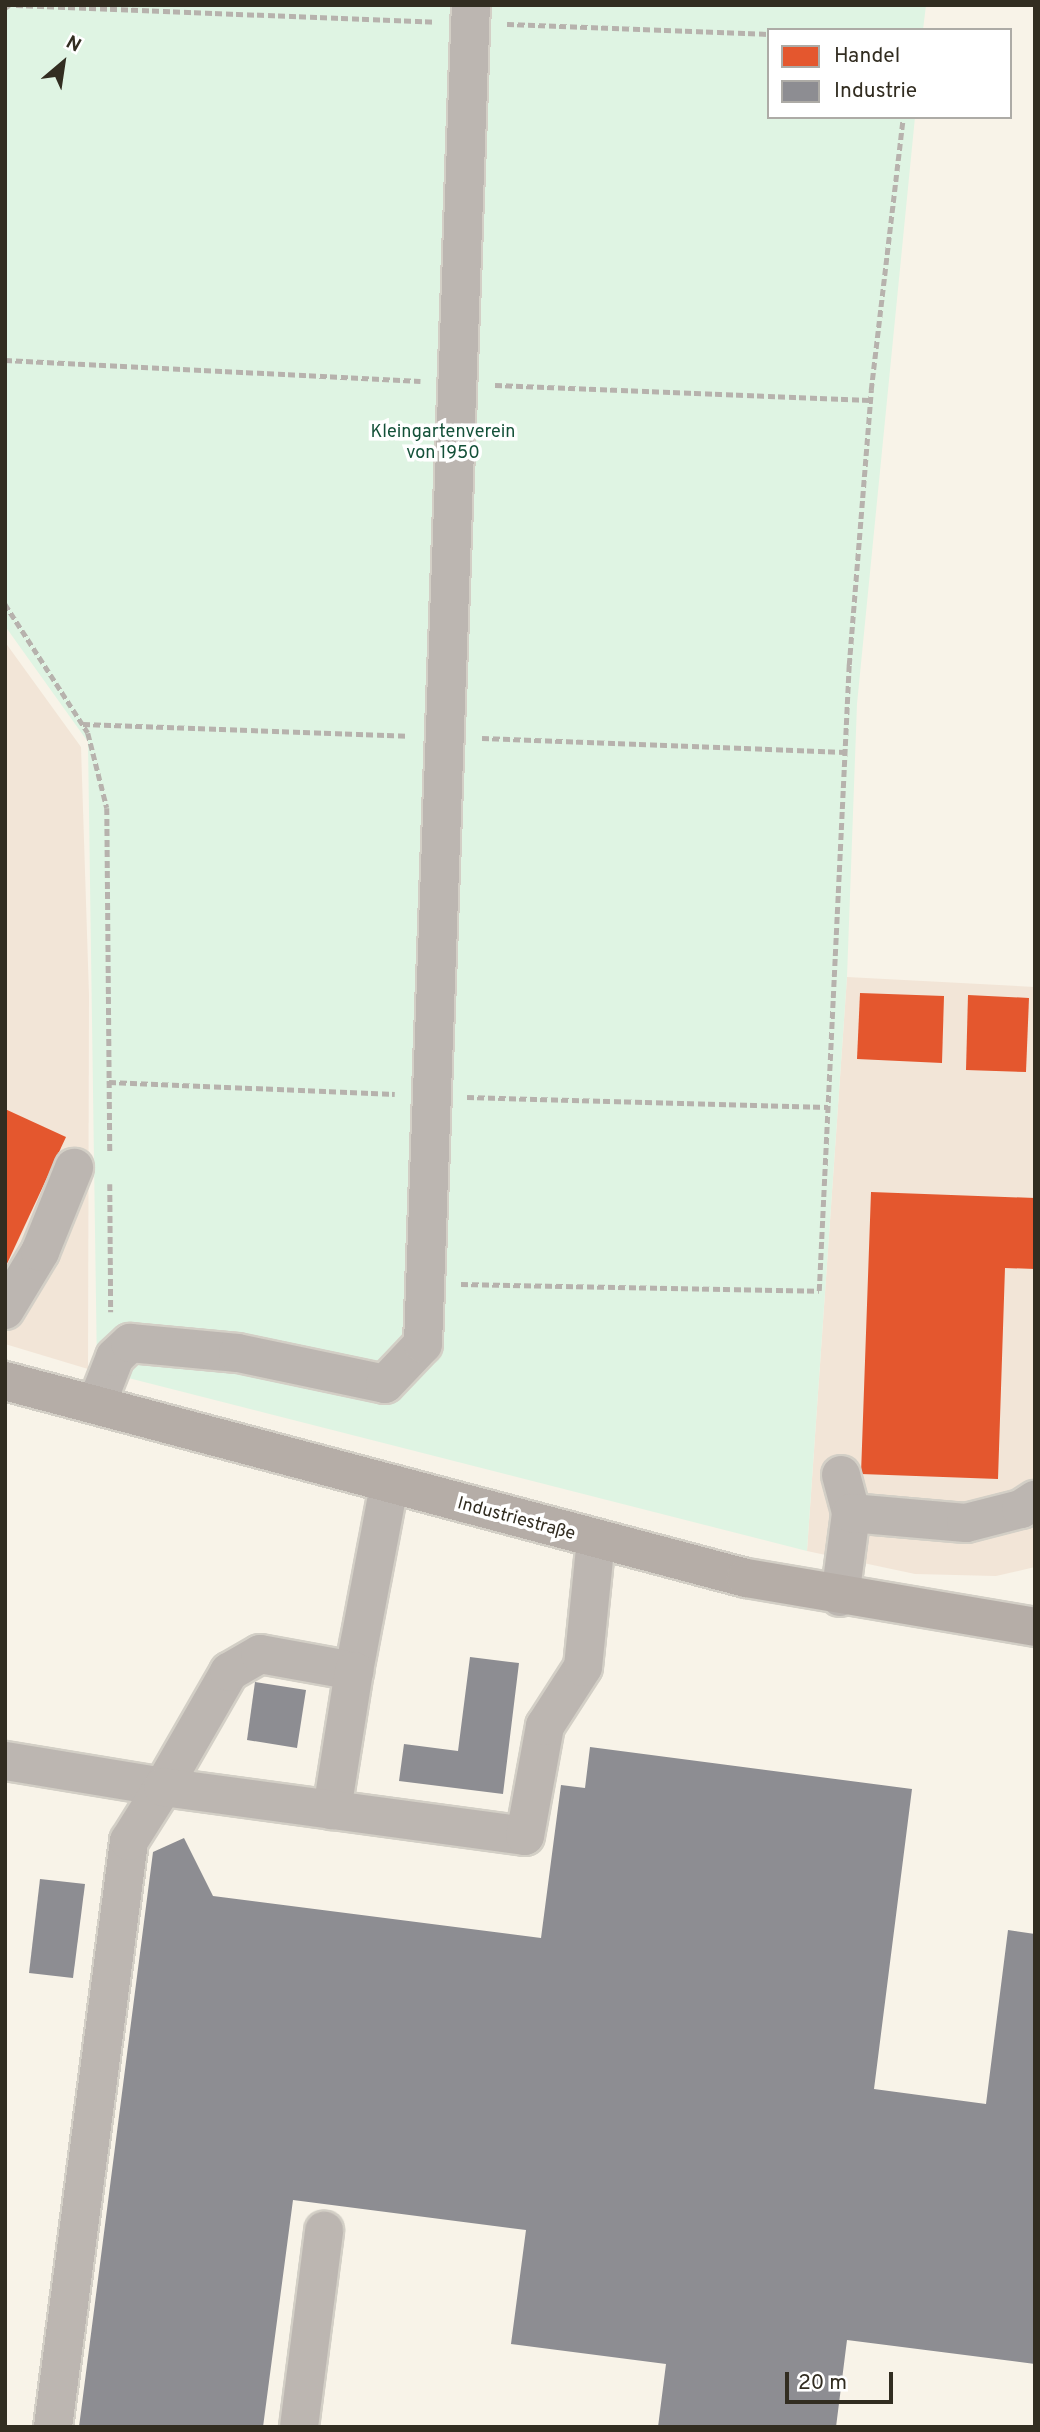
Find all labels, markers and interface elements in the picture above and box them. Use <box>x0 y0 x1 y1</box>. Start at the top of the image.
north arrow <box>28 28 98 98</box>
legend <box>767 28 1012 119</box>
text: N <box>61 31 85 58</box>
text: Handel <box>834 43 900 70</box>
text: Industrie <box>834 78 917 105</box>
park label: Kleingartenverein von 1950 <box>370 423 516 466</box>
street label: Industriestraße <box>455 1494 577 1546</box>
scale bar <box>788 2358 897 2402</box>
text: 20 m <box>798 2370 847 2397</box>

